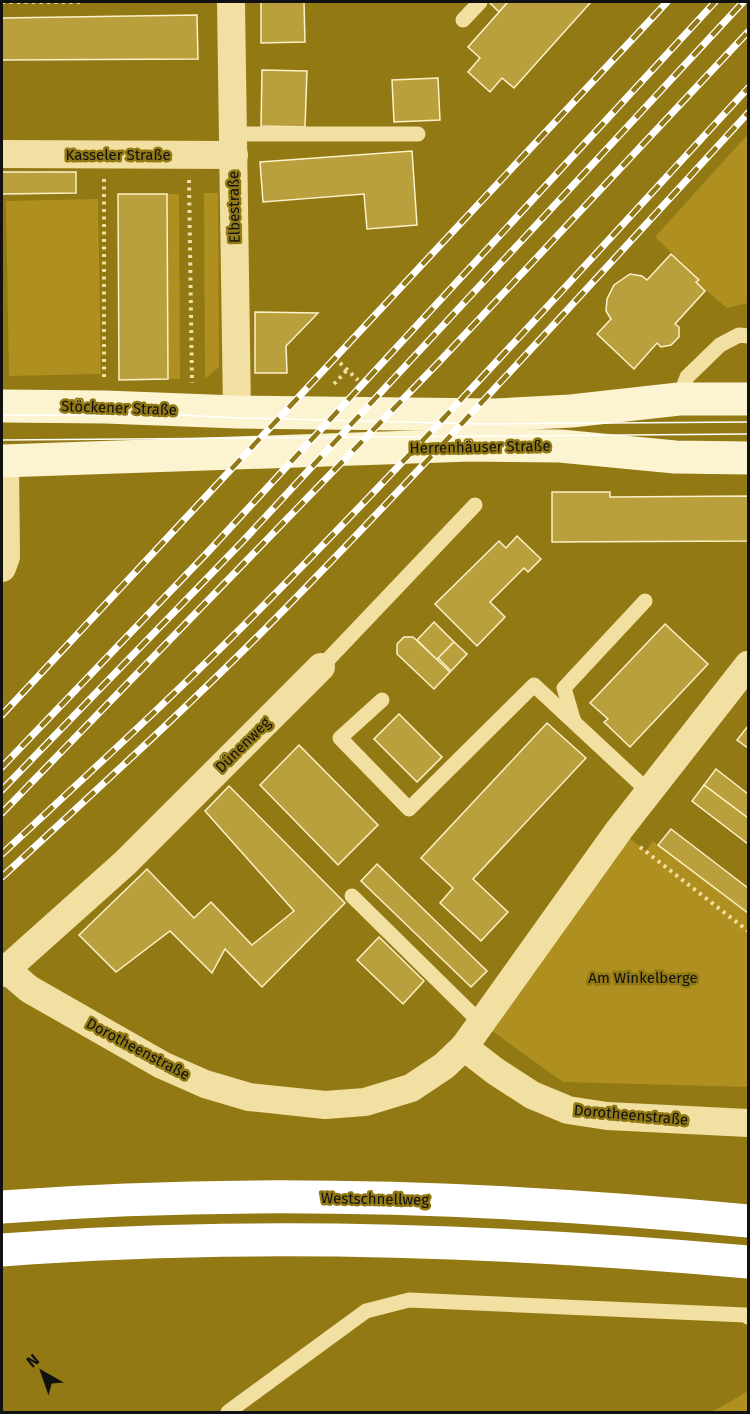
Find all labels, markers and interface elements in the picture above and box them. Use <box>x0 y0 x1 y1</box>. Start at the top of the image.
street label: Kasseler Straße <box>65 146 171 164</box>
street label: Elbestraße <box>224 171 244 243</box>
street label: Stöckener Straße <box>61 397 177 419</box>
street label: Herrenhäuser Straße <box>409 437 551 457</box>
street label: Dünenweg <box>212 713 275 776</box>
park label: Am Winkelberge <box>588 969 698 987</box>
street label: Dorotheenstraße <box>83 1014 193 1084</box>
street label: Dorotheenstraße <box>573 1101 689 1129</box>
street label: Westschnellweg <box>321 1189 429 1209</box>
north arrow <box>12 1342 72 1402</box>
text: N <box>23 1350 43 1372</box>

